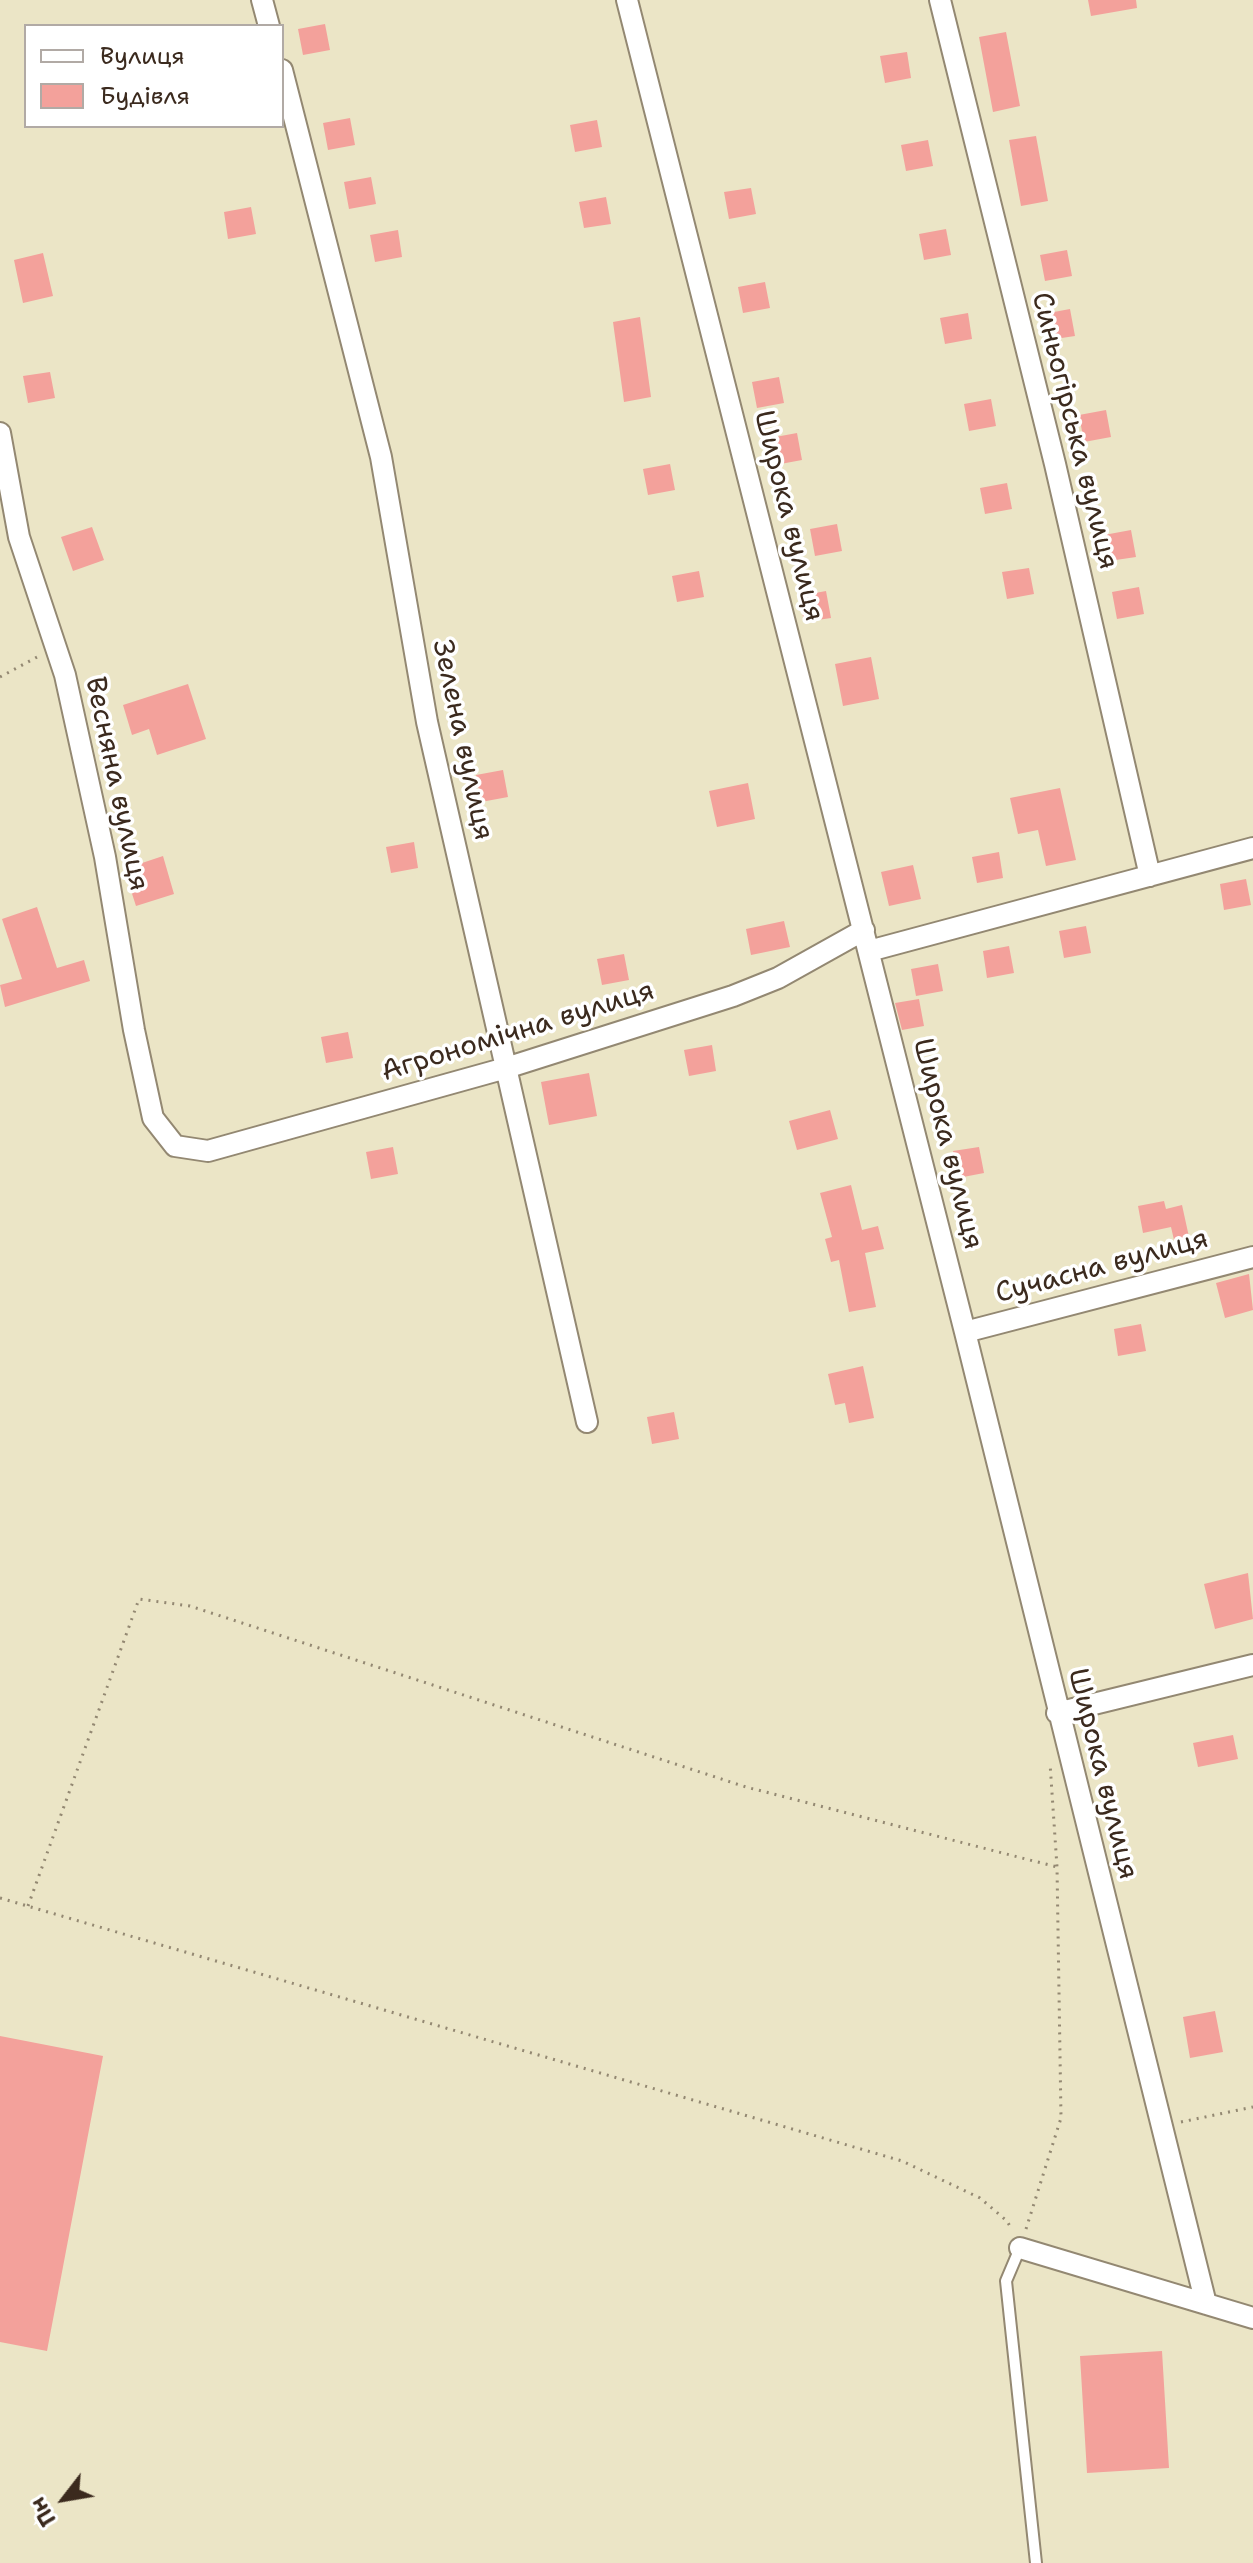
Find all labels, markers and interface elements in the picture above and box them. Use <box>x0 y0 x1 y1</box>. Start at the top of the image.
legend <box>24 24 284 128</box>
text: Вулиця <box>100 40 185 72</box>
text: Будівля <box>100 80 190 112</box>
street label: Синьогірська вулиця <box>1023 289 1125 573</box>
street label: Широка вулиця <box>746 407 830 625</box>
street label: Зелена вулиця <box>424 637 500 843</box>
street label: Весняна вулиця <box>77 674 155 894</box>
street label: Агрономічна вулиця <box>378 974 658 1090</box>
street label: Широка вулиця <box>905 1035 989 1253</box>
street label: Сучасна вулиця <box>992 1222 1212 1312</box>
street label: Широка вулиця <box>1060 1665 1144 1883</box>
north arrow <box>24 2459 104 2539</box>
text: Пн <box>23 2492 63 2532</box>

